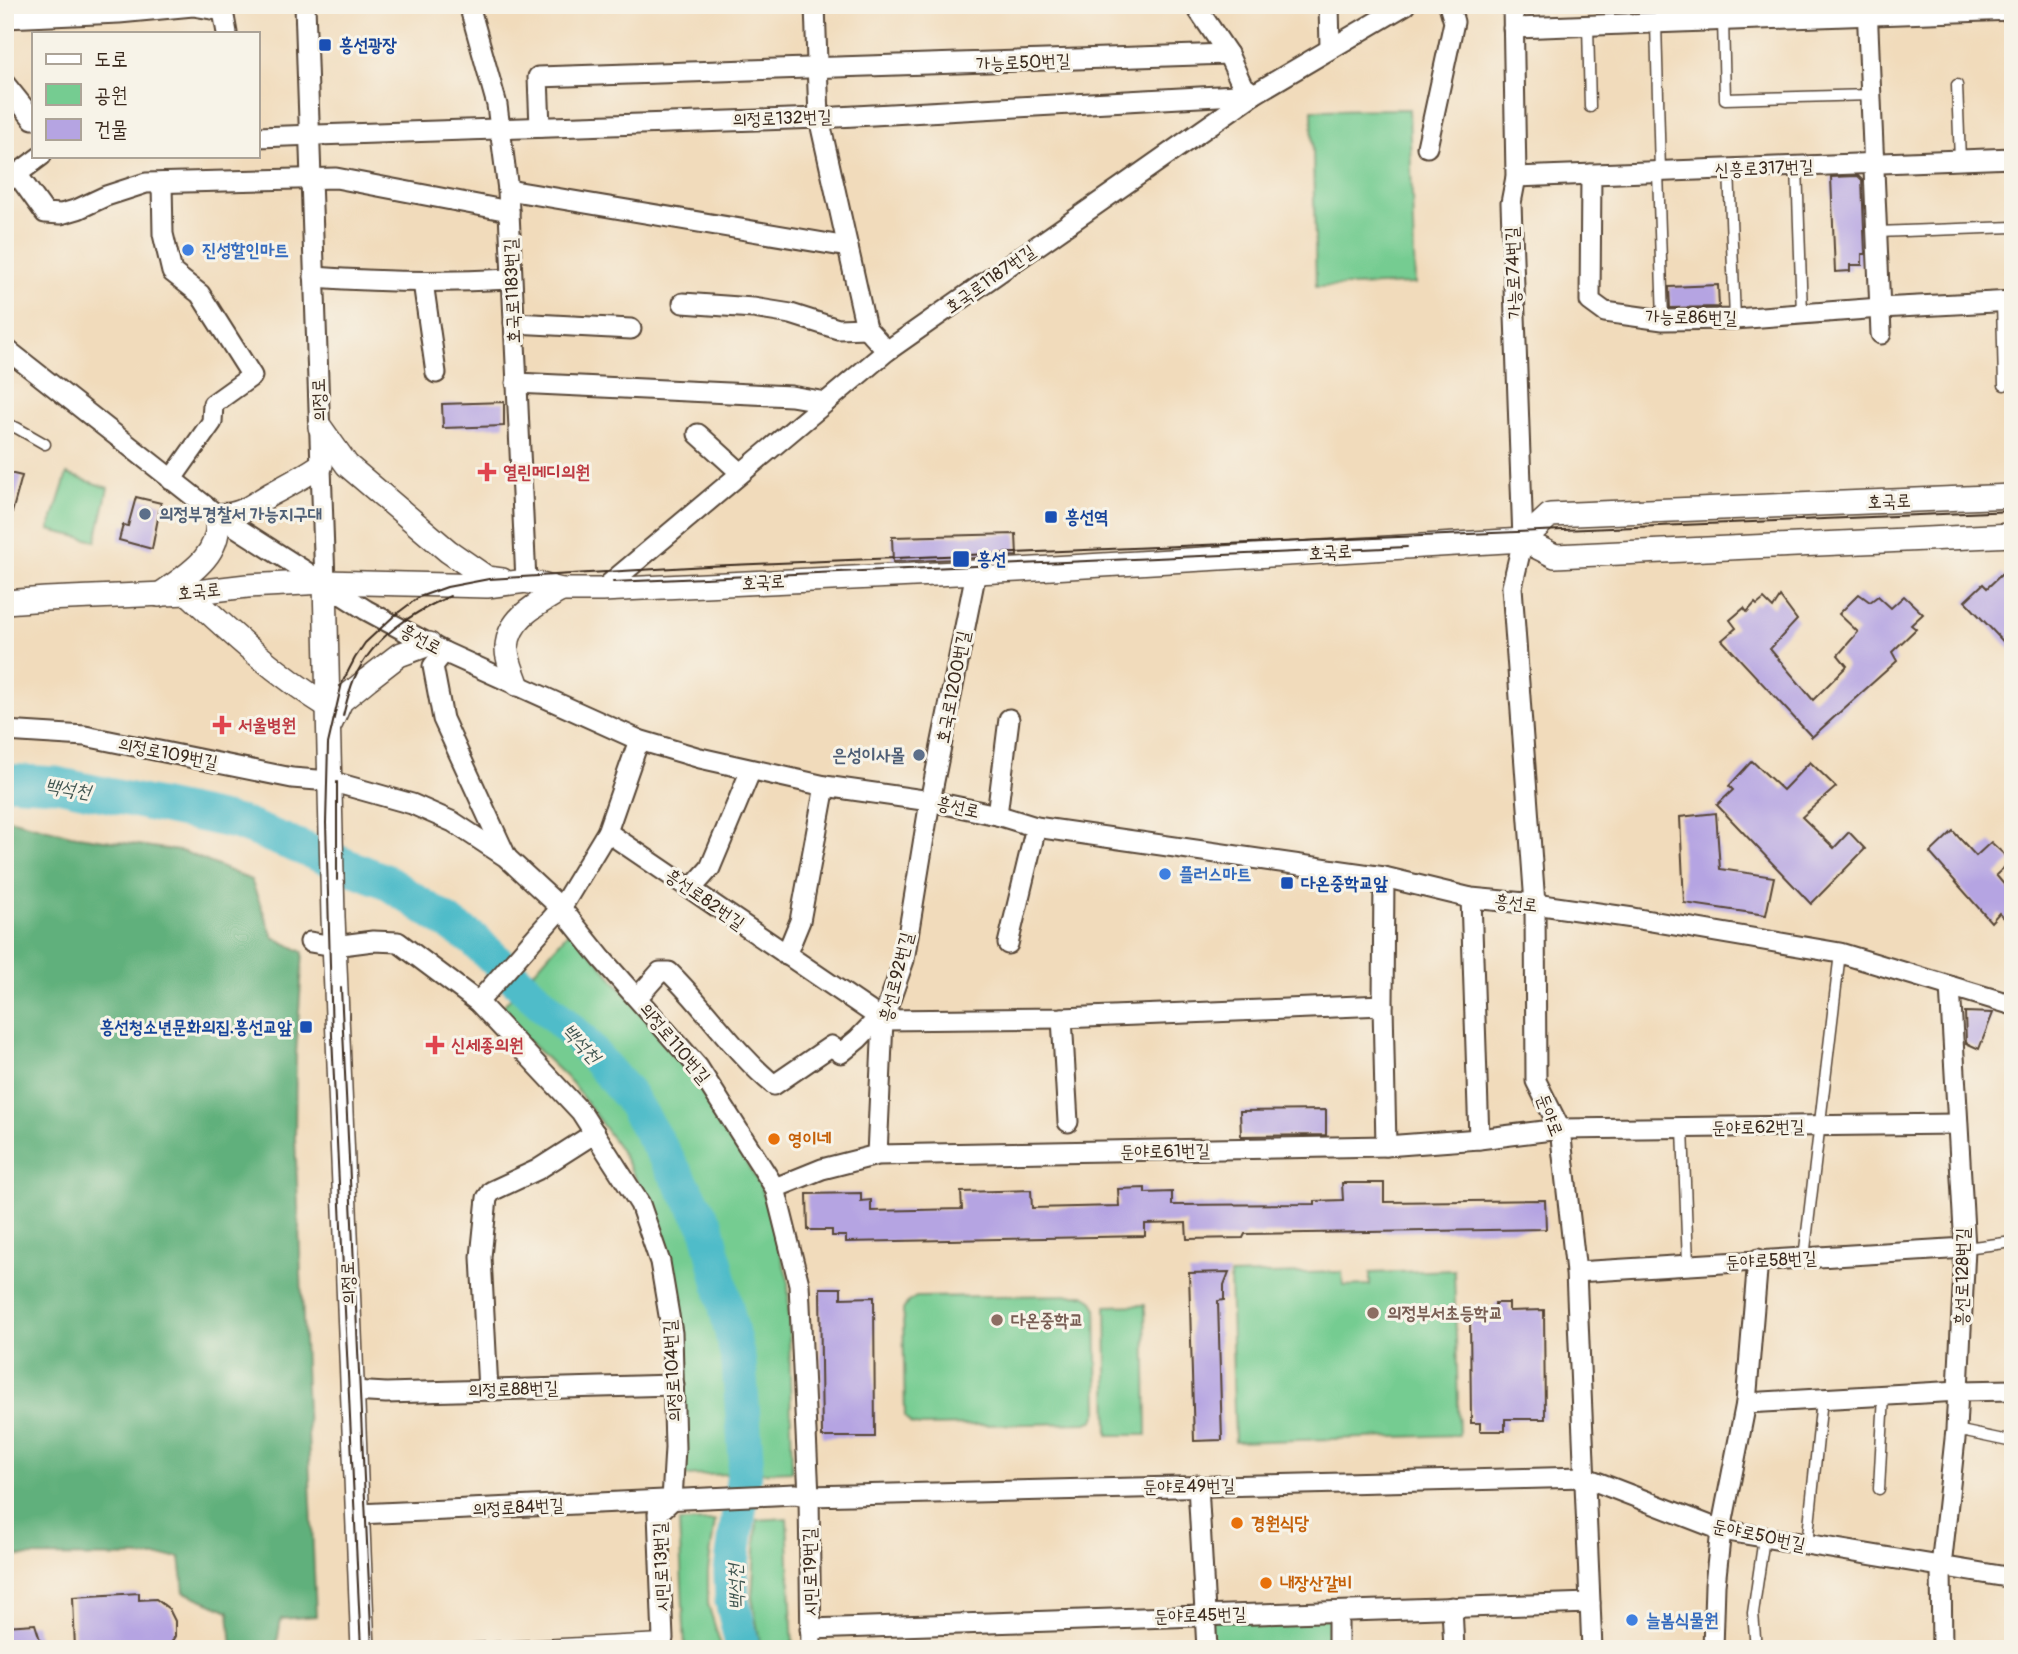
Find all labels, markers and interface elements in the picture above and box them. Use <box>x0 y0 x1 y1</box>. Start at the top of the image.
legend <box>32 32 259 158</box>
place label: 흥선광장 <box>339 34 397 57</box>
marker: 흥선광장 <box>317 37 333 53</box>
text: 도로 <box>94 46 128 73</box>
street label: 가능로50번길 <box>975 49 1071 76</box>
text: 공원 <box>94 82 128 109</box>
street label: 의정로132번길 <box>732 105 833 132</box>
text: 건물 <box>94 116 128 143</box>
street label: 신흥로317번길 <box>1714 155 1814 182</box>
street label: 가능로74번길 <box>1500 226 1527 320</box>
street label: 호국로1183번길 <box>499 237 526 344</box>
place label: 진성할인마트 <box>202 239 289 262</box>
street label: 호국로1187번길 <box>941 240 1040 319</box>
marker: 진성할인마트 <box>180 242 196 258</box>
street label: 가능로86번길 <box>1645 305 1738 330</box>
street label: 의정로 <box>307 378 332 422</box>
place label: 열린메디의원 <box>503 461 590 484</box>
marker: 열린메디의원 <box>477 462 497 482</box>
street label: 호국로 <box>1867 489 1911 514</box>
place label: 의정부경찰서 가능지구대 <box>159 503 322 526</box>
marker: 의정부경찰서 가능지구대 <box>137 506 153 522</box>
place label: 흥선역 <box>1065 506 1108 529</box>
marker: 흥선역 <box>1043 509 1059 525</box>
street label: 호국로 <box>1308 540 1352 565</box>
place label: 흥선 <box>977 548 1006 571</box>
marker: 흥선 <box>951 549 971 569</box>
street label: 호국로 <box>741 570 785 595</box>
street label: 호국로 <box>176 578 222 605</box>
street label: 흥선로 <box>396 619 445 660</box>
street label: 호국로1200번길 <box>931 628 976 745</box>
place label: 서울병원 <box>238 714 296 737</box>
marker: 서울병원 <box>212 715 232 735</box>
street label: 의정로109번길 <box>116 733 220 775</box>
place label: 은성이사몰 <box>833 744 905 767</box>
marker: 은성이사몰 <box>911 747 927 763</box>
water label: 백석천 <box>43 774 94 805</box>
street label: 흥선로 <box>934 792 982 823</box>
place label: 플러스마트 <box>1179 863 1251 886</box>
street label: 흥선로82번길 <box>661 864 749 935</box>
marker: 플러스마트 <box>1157 866 1173 882</box>
place label: 다온중학교앞 <box>1301 872 1388 895</box>
marker: 다온중학교앞 <box>1279 875 1295 891</box>
street label: 흥선로 <box>1493 890 1539 917</box>
street label: 흥선로92번길 <box>874 929 919 1024</box>
street label: 의정로110번길 <box>634 998 716 1089</box>
place label: 흥선청소년문화의집.흥선교앞 <box>100 1016 293 1039</box>
marker: 흥선청소년문화의집.흥선교앞 <box>298 1019 314 1035</box>
water label: 백석천 <box>557 1019 607 1070</box>
place label: 신세종의원 <box>451 1034 523 1057</box>
marker: 신세종의원 <box>425 1035 445 1055</box>
street label: 둔야로 <box>1531 1091 1568 1140</box>
street label: 둔야로62번길 <box>1711 1115 1805 1140</box>
place label: 영이네 <box>788 1128 831 1151</box>
marker: 영이네 <box>766 1131 782 1147</box>
street label: 둔야로61번길 <box>1120 1139 1211 1164</box>
street label: 흥선로128번길 <box>1950 1227 1975 1326</box>
street label: 둔야로58번길 <box>1725 1247 1818 1274</box>
street label: 의정로 <box>336 1261 361 1305</box>
place label: 의정부서초등학교 <box>1387 1302 1503 1325</box>
marker: 의정부서초등학교 <box>1365 1305 1381 1321</box>
place label: 다온중학교 <box>1011 1309 1083 1332</box>
marker: 다온중학교 <box>989 1312 1005 1328</box>
street label: 의정로104번길 <box>658 1319 687 1423</box>
street label: 의정로88번길 <box>467 1376 559 1403</box>
street label: 둔야로49번길 <box>1143 1474 1236 1499</box>
street label: 의정로84번길 <box>472 1494 565 1521</box>
place label: 경원식당 <box>1251 1512 1309 1535</box>
street label: 둔야로50번길 <box>1710 1514 1808 1557</box>
marker: 경원식당 <box>1229 1515 1245 1531</box>
street label: 시민로13번길 <box>648 1521 675 1612</box>
street label: 시민로19번길 <box>798 1527 823 1617</box>
water label: 백석천 <box>723 1562 749 1610</box>
place label: 내장산갈비 <box>1280 1572 1352 1595</box>
marker: 내장산갈비 <box>1258 1575 1274 1591</box>
street label: 둔야로45번길 <box>1153 1602 1247 1629</box>
place label: 늘봄식물원 <box>1646 1609 1718 1632</box>
marker: 늘봄식물원 <box>1624 1612 1640 1628</box>

